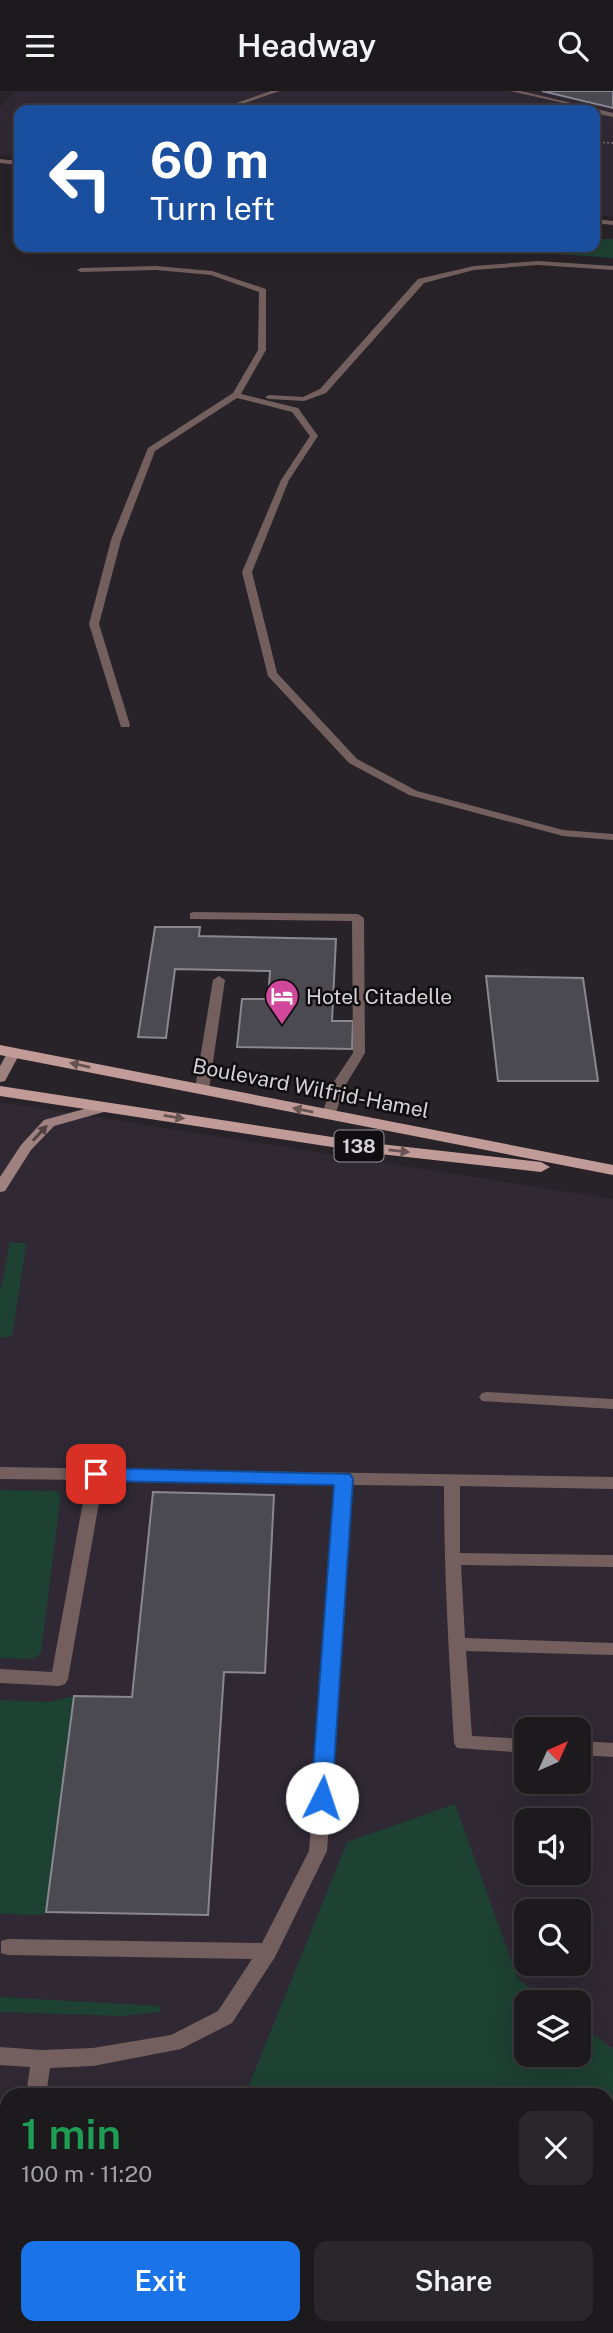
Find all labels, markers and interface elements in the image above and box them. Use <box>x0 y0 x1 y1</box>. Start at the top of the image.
icon: menu <box>21 27 59 65</box>
text: Headway <box>237 27 376 64</box>
icon: search <box>554 27 592 65</box>
text: 60 m <box>150 131 269 189</box>
icon: left <box>35 133 126 224</box>
text: Turn left <box>150 190 275 227</box>
hotel icon: Hotel Citadelle <box>263 977 301 1026</box>
place label: Hotel Citadelle <box>306 984 452 1009</box>
street label: Boulevard Wilfrid-Hamel <box>191 1053 431 1123</box>
one-way arrow <box>69 1060 91 1071</box>
one-way arrow <box>292 1104 314 1115</box>
one-way arrow <box>163 1112 185 1123</box>
one-way arrow <box>32 1124 48 1142</box>
road number: 138 <box>334 1131 384 1161</box>
one-way arrow <box>388 1146 410 1157</box>
pin <box>66 1444 126 1504</box>
icon: arrive <box>77 1455 115 1493</box>
north arrow <box>514 1717 592 1794</box>
map controls <box>514 1717 591 2067</box>
position arrow <box>285 1761 359 1835</box>
button: sound <box>514 1808 591 1885</box>
button: search <box>514 1899 591 1976</box>
button: layers <box>514 1990 591 2067</box>
text: 1 min <box>21 2109 121 2158</box>
button: close <box>519 2111 593 2185</box>
text: 100 m · 11:20 <box>21 2160 152 2187</box>
button: Exit <box>21 2241 300 2321</box>
button: Share <box>314 2241 593 2321</box>

